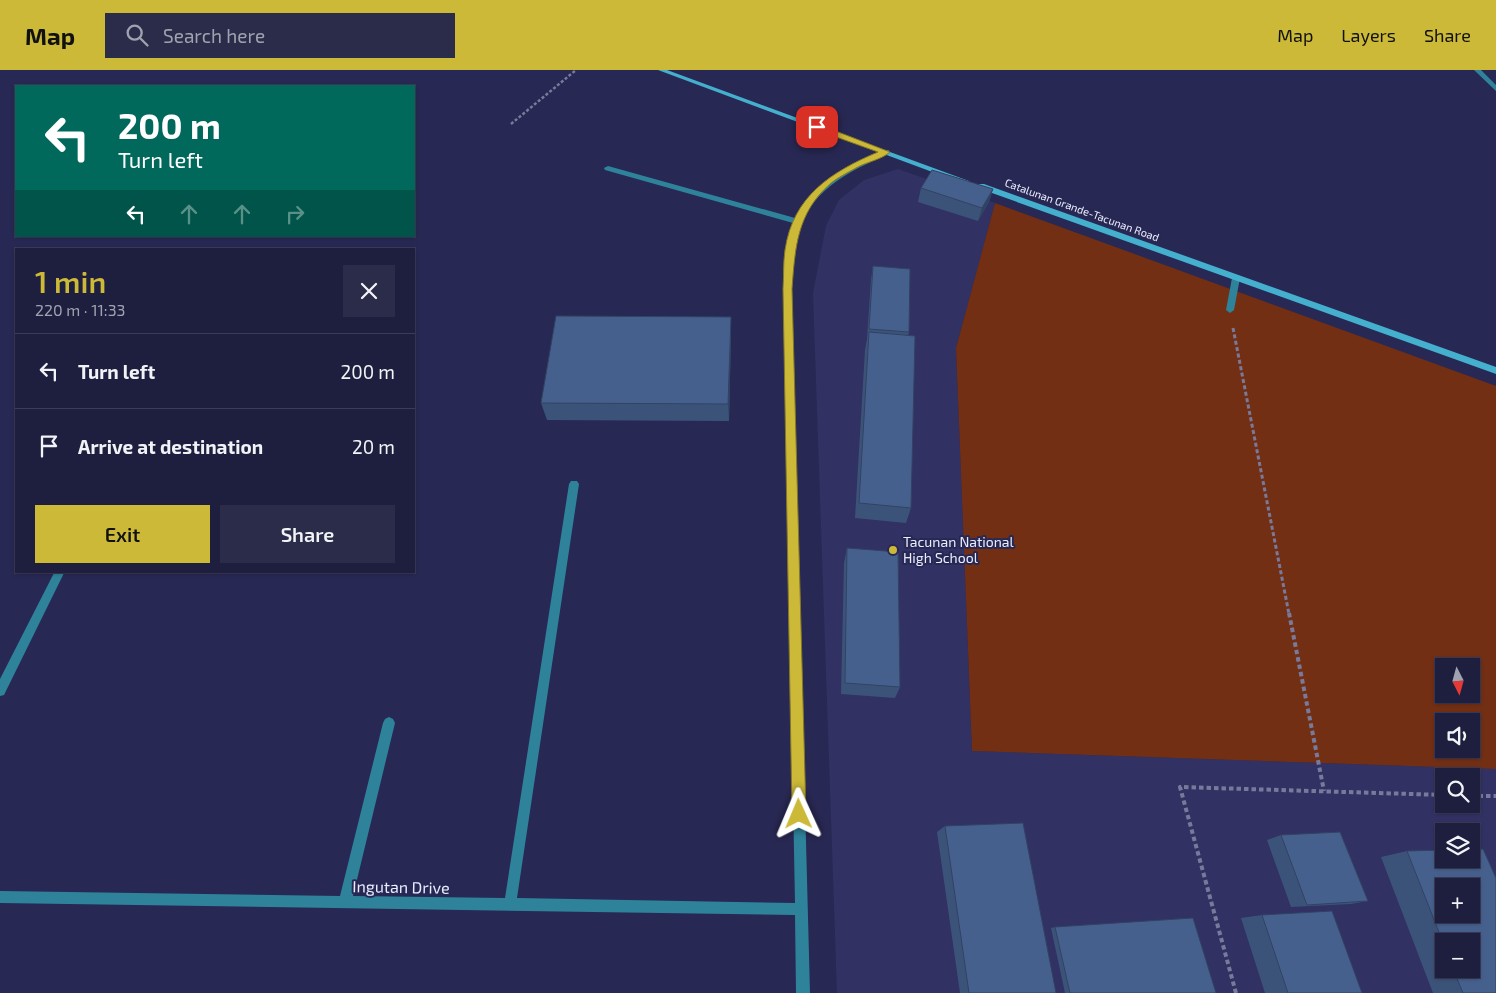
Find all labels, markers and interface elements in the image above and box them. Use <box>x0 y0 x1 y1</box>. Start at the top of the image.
search box <box>105 13 455 58</box>
text: Map <box>25 21 75 50</box>
icon: search <box>123 21 151 49</box>
text: Search here <box>163 24 265 47</box>
text: Map <box>1277 24 1313 46</box>
text: Layers <box>1341 24 1396 46</box>
text: Share <box>1424 24 1471 46</box>
text: 200 m <box>118 104 221 146</box>
icon: left <box>35 105 100 170</box>
pin <box>796 106 838 148</box>
icon: arrive <box>803 113 831 141</box>
text: Turn left <box>118 146 203 172</box>
street label: Catalunan Grande-Tacunan Road <box>1003 175 1161 244</box>
icon: left <box>122 200 150 228</box>
icon: ahead <box>175 200 203 228</box>
icon: ahead <box>228 200 256 228</box>
icon: right <box>281 200 309 228</box>
text: 1 min <box>35 263 106 299</box>
button: close <box>343 265 395 317</box>
text: 220 m · 11:33 <box>35 300 125 319</box>
icon: left <box>35 357 63 385</box>
text: Turn left <box>78 360 155 383</box>
text: 200 m <box>341 360 395 383</box>
icon: arrive <box>35 432 63 460</box>
text: Arrive at destination <box>78 435 263 458</box>
text: 20 m <box>352 435 395 458</box>
button: Exit <box>35 505 210 563</box>
button: Share <box>220 505 395 563</box>
place label: Tacunan National High School <box>903 533 1015 566</box>
marker: Tacunan National High School <box>887 544 899 556</box>
north arrow <box>1435 658 1480 702</box>
map controls <box>1435 658 1480 978</box>
button: sound <box>1435 713 1480 758</box>
button: search <box>1435 768 1480 813</box>
position arrow <box>772 787 824 839</box>
button: layers <box>1435 823 1480 868</box>
street label: Ingutan Drive <box>352 876 450 897</box>
button: + <box>1435 878 1480 923</box>
button: − <box>1435 933 1480 978</box>

